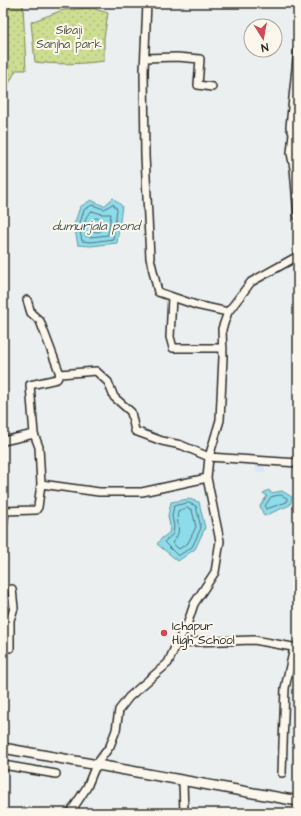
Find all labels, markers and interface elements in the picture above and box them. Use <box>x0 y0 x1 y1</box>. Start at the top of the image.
north arrow <box>243 18 283 58</box>
park label: Sibaji Sanjha park <box>36 22 102 53</box>
text: N <box>260 39 270 55</box>
water label: dumurjala pond <box>52 217 142 235</box>
place label: Ichapur High School <box>172 618 235 650</box>
marker: Ichapur High School <box>159 628 169 638</box>

